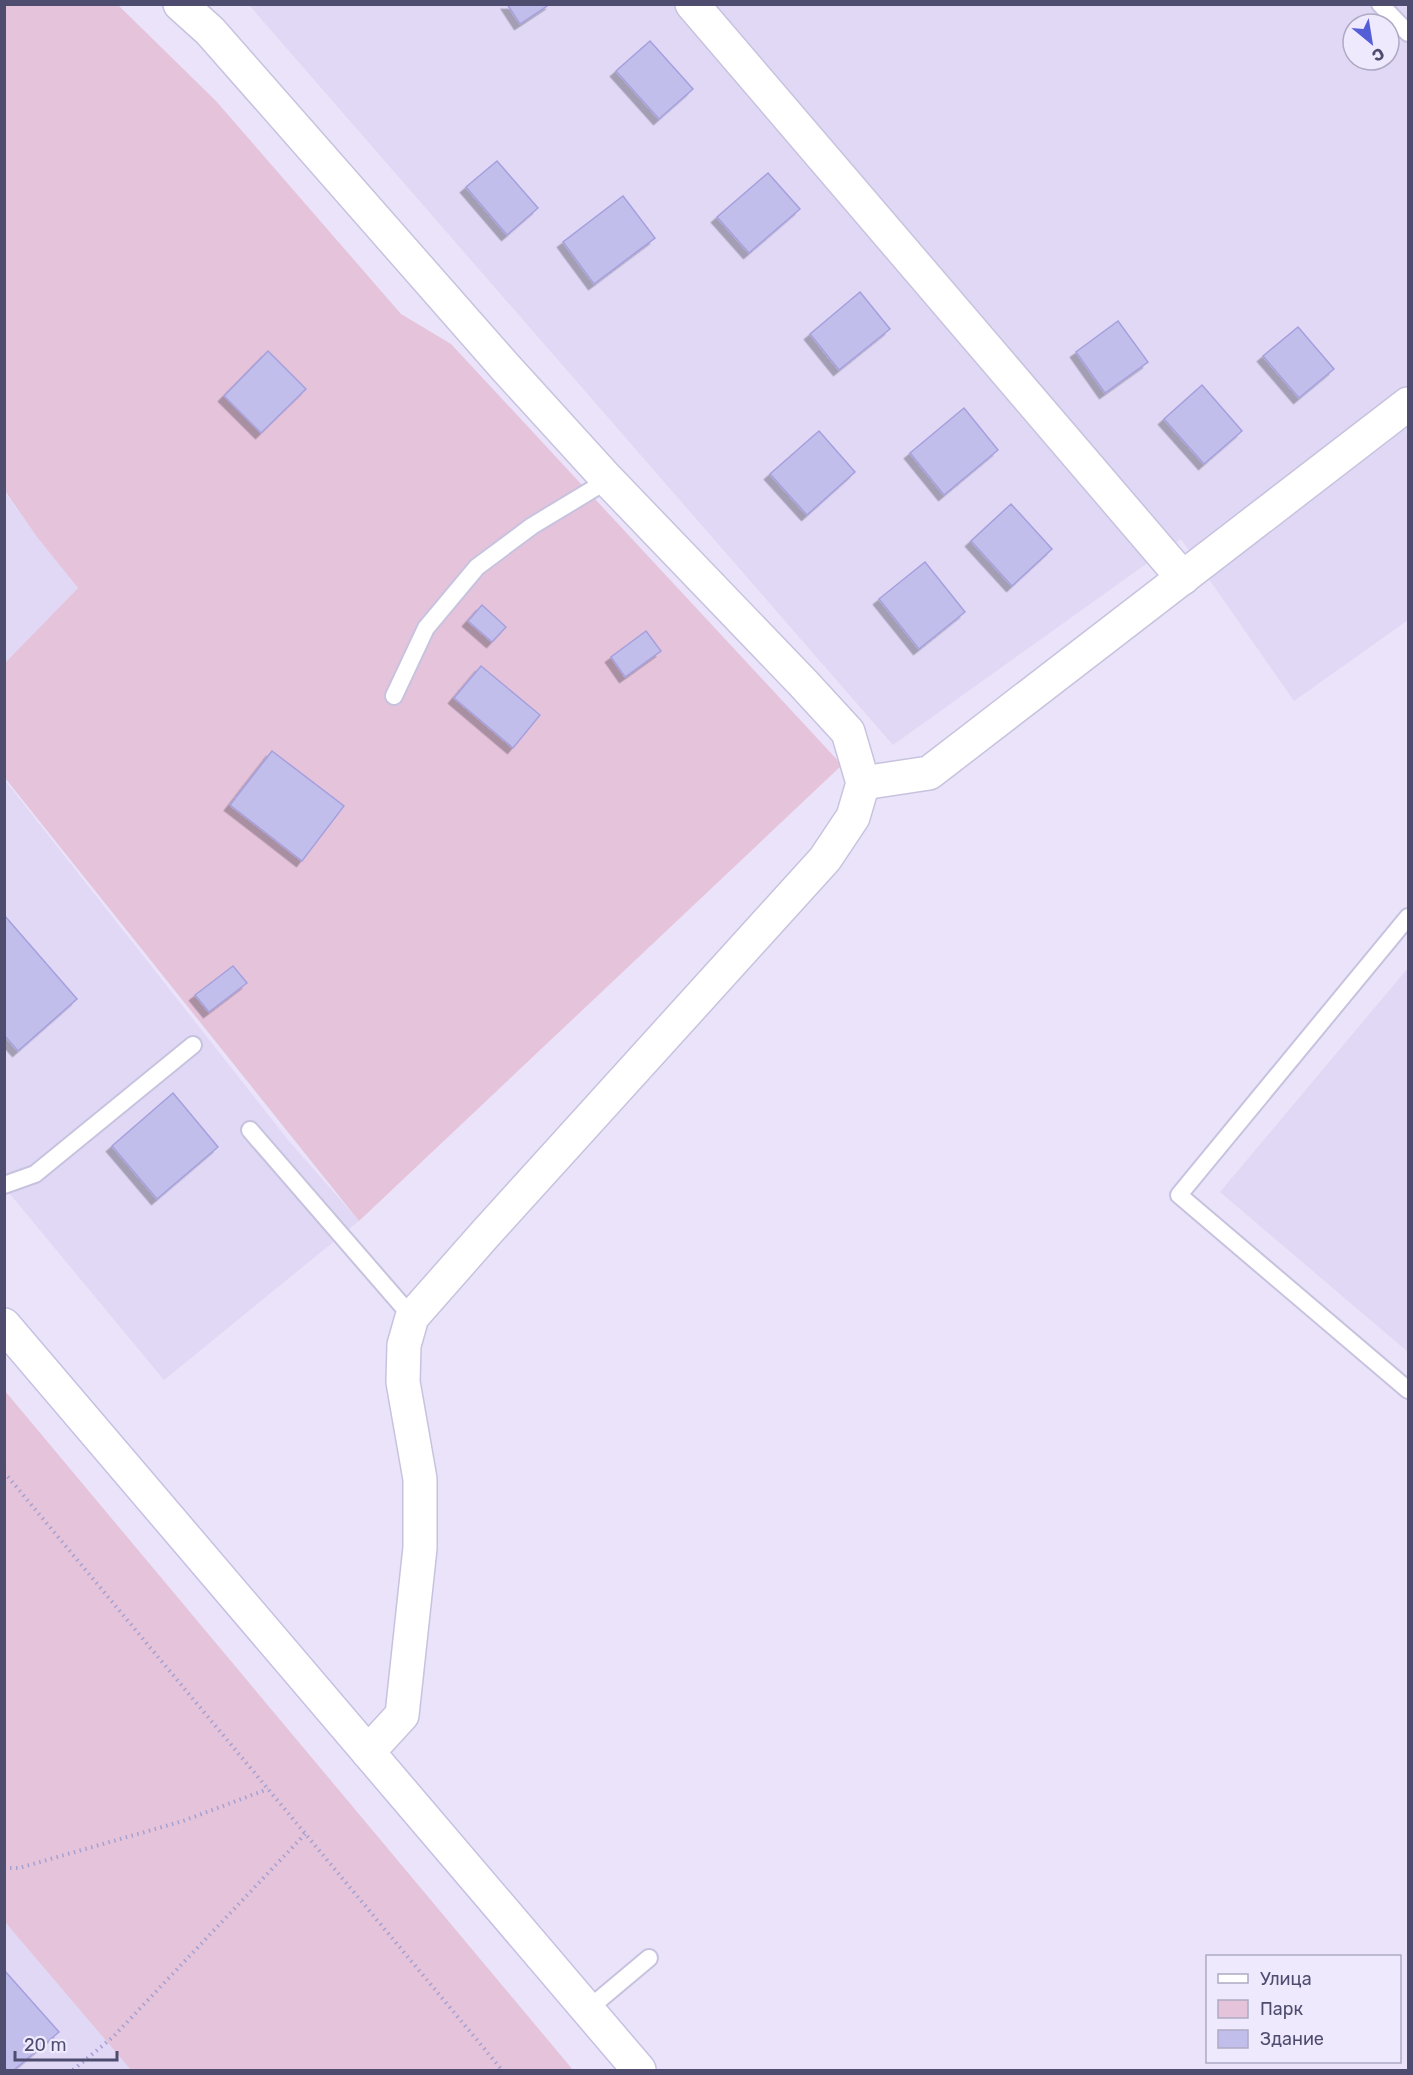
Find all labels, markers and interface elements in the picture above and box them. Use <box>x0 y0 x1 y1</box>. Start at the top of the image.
north arrow <box>1341 12 1401 72</box>
text: С <box>1369 44 1388 66</box>
legend <box>1206 1955 1401 2063</box>
text: Улица <box>1260 1968 1312 1990</box>
text: Парк <box>1260 1998 1304 2020</box>
scale bar <box>15 2024 117 2062</box>
text: Здание <box>1260 2028 1324 2050</box>
text: 20 m <box>24 2034 66 2056</box>

